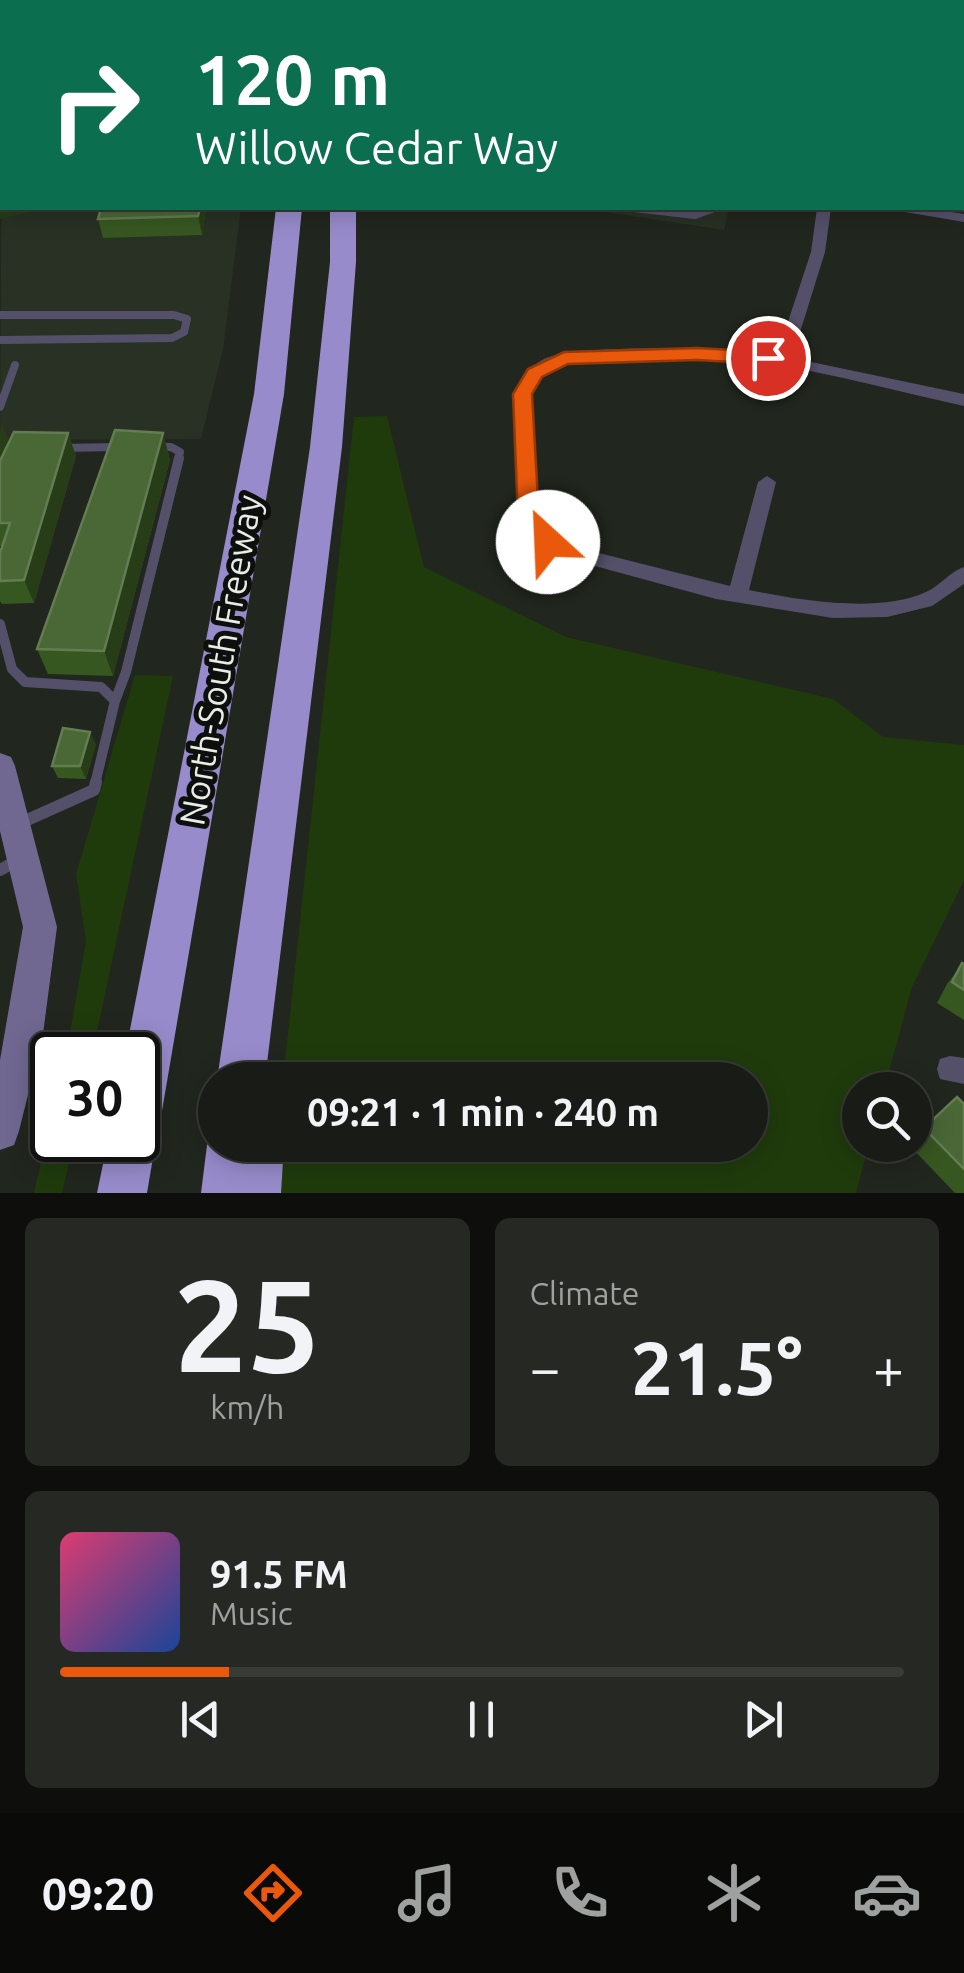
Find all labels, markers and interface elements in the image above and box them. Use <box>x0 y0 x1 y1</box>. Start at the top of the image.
icon: right <box>30 40 160 170</box>
text: 120 m <box>195 40 390 118</box>
text: Willow Cedar Way <box>195 122 558 173</box>
pin <box>726 316 811 401</box>
icon: arrive <box>741 331 796 386</box>
position arrow <box>496 490 600 594</box>
street label: North-South Freeway <box>171 492 269 828</box>
speed limit sign: 30 <box>30 1032 160 1162</box>
map controls <box>842 1072 932 1162</box>
button: search <box>842 1072 932 1162</box>
text: 09:21 · 1 min · 240 m <box>307 1091 659 1133</box>
text: 25 <box>174 1251 321 1397</box>
text: Climate <box>530 1275 640 1311</box>
text: 21.5° <box>631 1325 803 1409</box>
text: − <box>530 1337 561 1398</box>
text: + <box>873 1337 904 1398</box>
text: km/h <box>210 1389 284 1425</box>
text: 91.5 FM <box>210 1553 348 1595</box>
text: Music <box>210 1595 293 1631</box>
icon: previous <box>173 1692 228 1747</box>
icon: pause <box>454 1692 509 1747</box>
icon: next <box>736 1692 791 1747</box>
icon: directions <box>238 1858 308 1928</box>
icon: music <box>392 1858 462 1928</box>
icon: phone <box>545 1858 615 1928</box>
icon: climate <box>699 1858 769 1928</box>
icon: car <box>852 1858 922 1928</box>
text: 09:20 <box>42 1868 154 1919</box>

